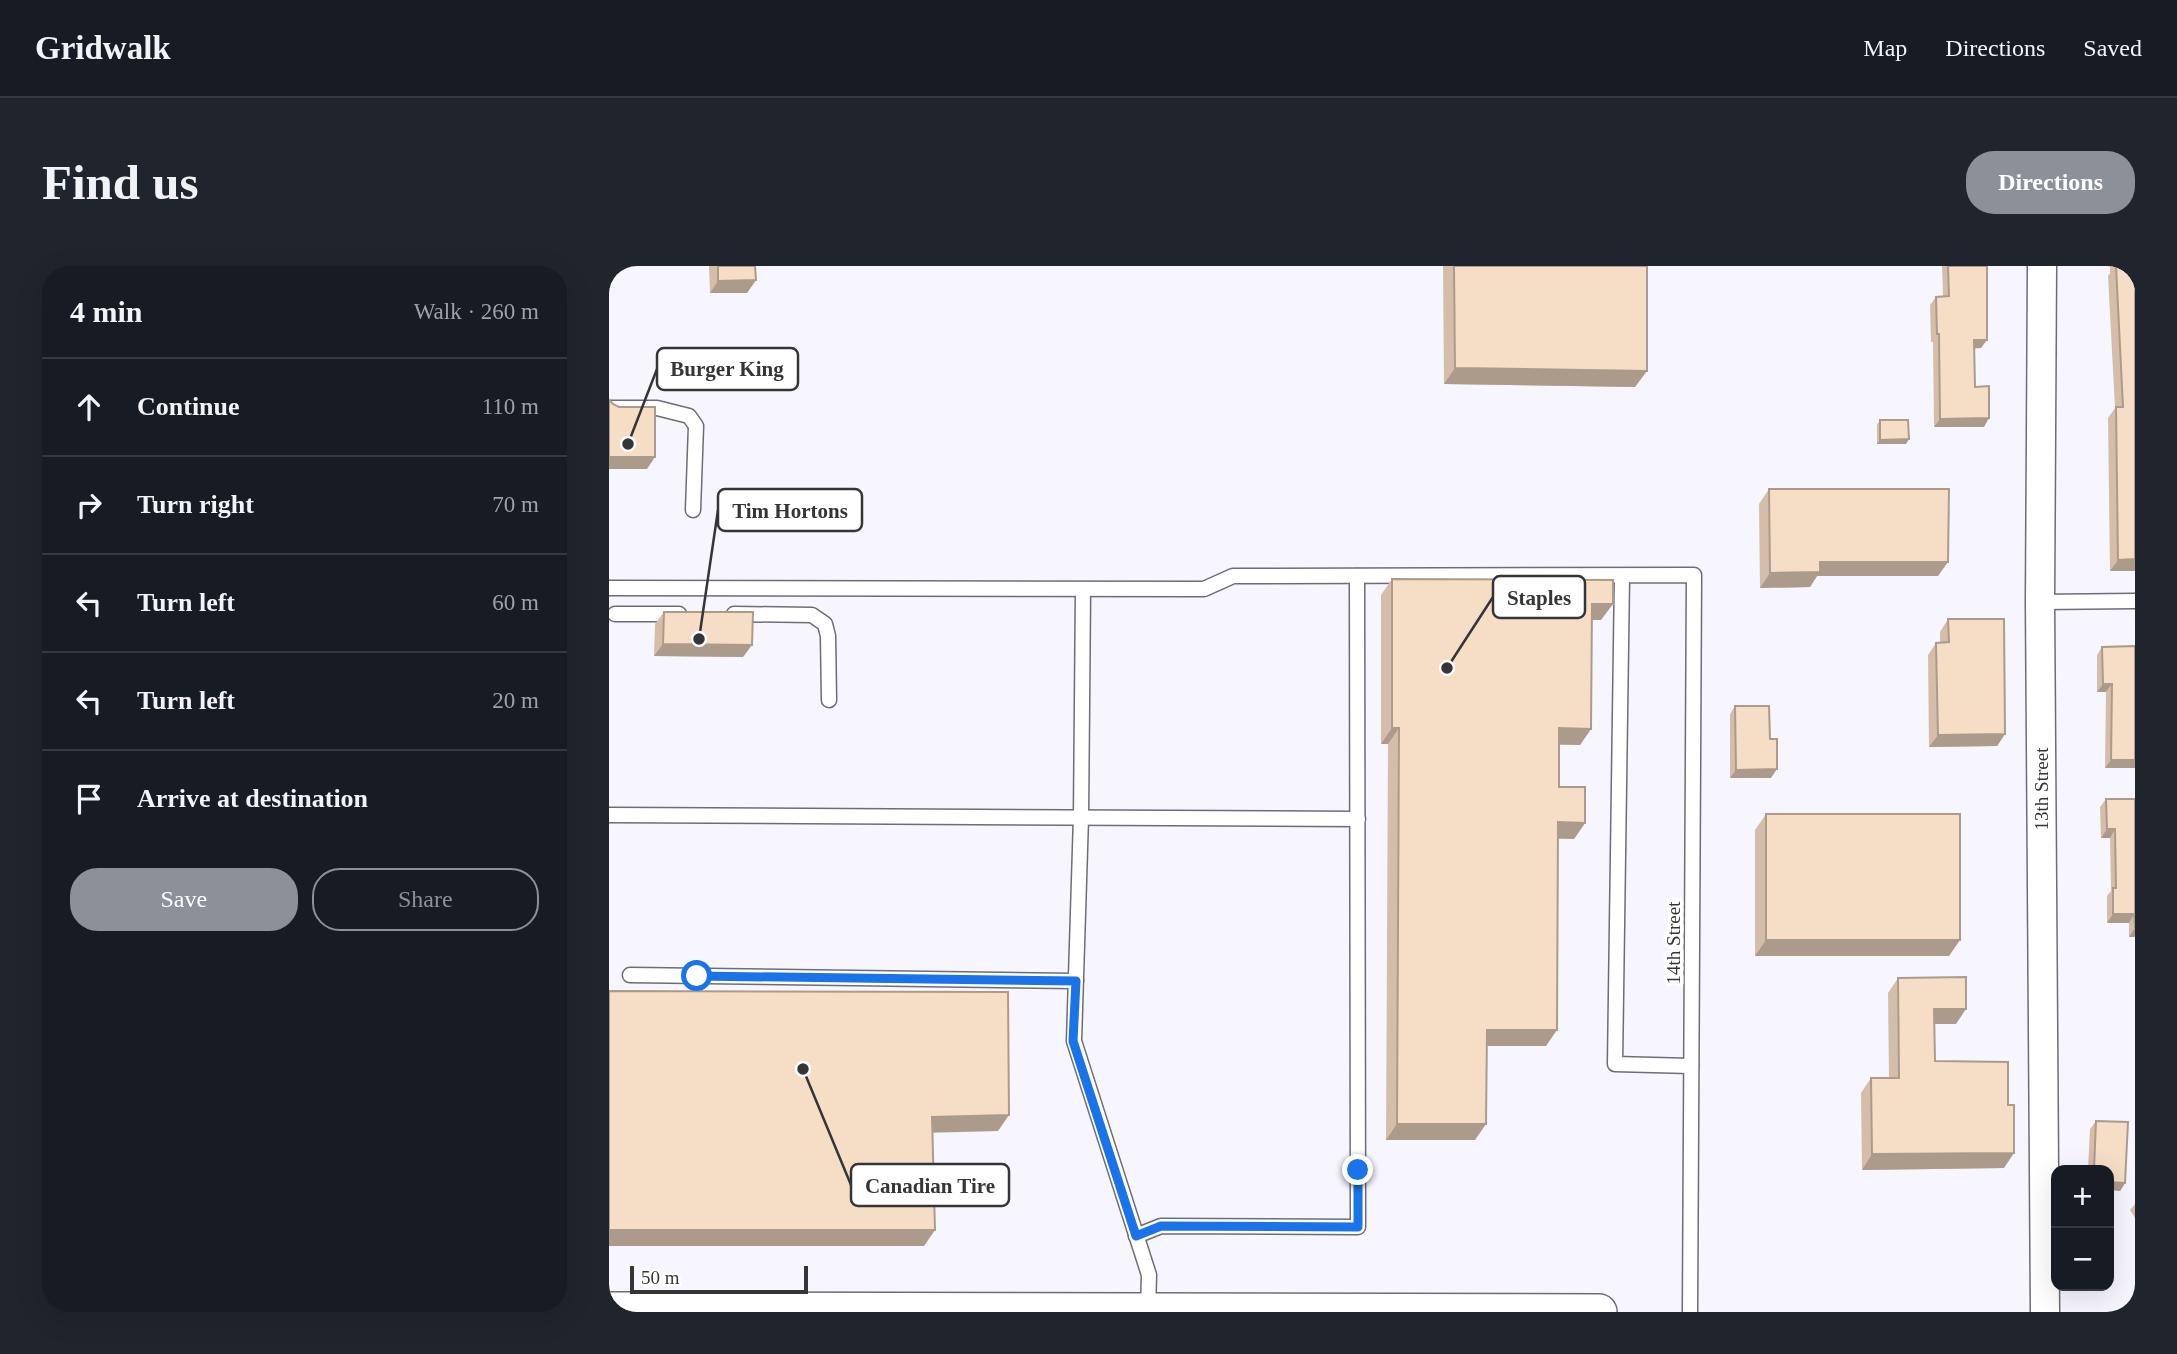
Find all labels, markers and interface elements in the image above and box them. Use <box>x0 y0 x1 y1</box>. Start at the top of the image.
text: Gridwalk <box>35 30 171 66</box>
text: Map <box>1863 35 1907 61</box>
text: Directions <box>1945 35 2045 61</box>
text: Saved <box>2083 35 2142 61</box>
button: Directions <box>1966 151 2135 214</box>
text: Find us <box>42 155 199 210</box>
text: 4 min <box>70 295 143 328</box>
text: Walk · 260 m <box>414 299 539 324</box>
callout: Burger King <box>657 348 798 390</box>
text: Burger King <box>670 357 784 381</box>
icon: ahead <box>70 388 108 426</box>
text: Continue <box>137 392 240 421</box>
text: 110 m <box>482 394 539 419</box>
icon: right <box>70 486 108 524</box>
callout: Tim Hortons <box>718 489 862 531</box>
text: Turn right <box>137 490 254 519</box>
text: 70 m <box>492 492 539 517</box>
text: Tim Hortons <box>732 499 848 523</box>
callout: Staples <box>1493 576 1585 618</box>
icon: left <box>70 584 108 622</box>
text: Staples <box>1507 586 1571 610</box>
text: Turn left <box>137 588 235 617</box>
text: 60 m <box>492 590 539 615</box>
icon: left <box>70 682 108 720</box>
text: Turn left <box>137 686 235 715</box>
text: 20 m <box>492 688 539 713</box>
street label: 13th Street <box>2031 747 2052 830</box>
icon: arrive <box>70 780 108 818</box>
text: Arrive at destination <box>137 784 368 813</box>
button: Save <box>70 868 298 931</box>
button: Share <box>312 868 539 931</box>
street label: 14th Street <box>1663 901 1684 984</box>
route start <box>681 960 712 991</box>
route end <box>1342 1154 1373 1185</box>
callout: Canadian Tire <box>851 1164 1009 1206</box>
map controls <box>2051 1165 2114 1291</box>
button: + <box>2051 1165 2114 1228</box>
text: Canadian Tire <box>865 1174 995 1198</box>
button: − <box>2051 1228 2114 1291</box>
scale bar <box>630 1263 809 1295</box>
text: 50 m <box>641 1267 680 1288</box>

